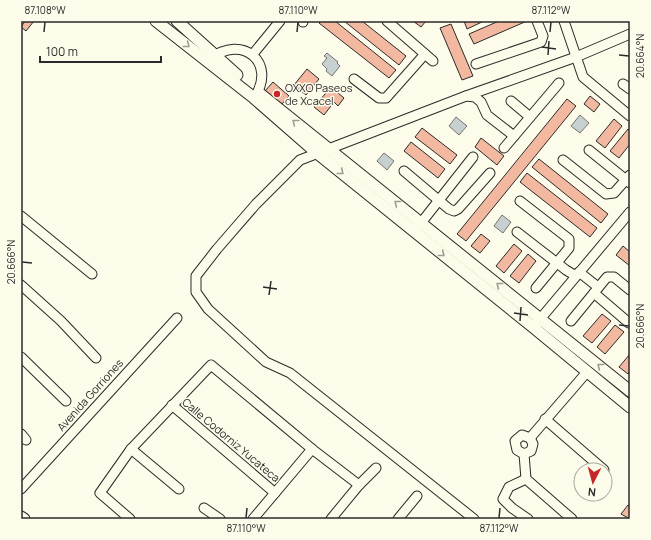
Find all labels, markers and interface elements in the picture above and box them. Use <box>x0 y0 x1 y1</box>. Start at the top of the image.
text: 87.108°W <box>24 3 66 17</box>
text: 87.110°W <box>278 3 318 17</box>
text: 87.112°W <box>532 3 571 17</box>
text: 20.664°N <box>633 34 647 78</box>
scale bar <box>40 38 161 64</box>
one-way arrow <box>182 40 189 47</box>
text: 100 m <box>46 43 78 60</box>
place label: OXXO Paseos de Xcacel <box>285 80 353 108</box>
marker: OXXO Paseos de Xcacel <box>272 89 282 99</box>
one-way arrow <box>293 120 300 127</box>
one-way arrow <box>336 168 344 175</box>
one-way arrow <box>394 201 402 208</box>
text: 20.666°N <box>4 240 18 284</box>
one-way arrow <box>438 249 445 256</box>
one-way arrow <box>496 282 503 289</box>
text: 20.666°N <box>633 304 647 348</box>
street label: Avenida Gorriones <box>53 355 126 434</box>
one-way arrow <box>597 364 604 371</box>
street label: Calle Codorniz Yucateca <box>179 394 283 485</box>
north arrow <box>573 462 613 502</box>
text: N <box>587 485 597 500</box>
text: 87.110°W <box>226 521 266 535</box>
text: 87.112°W <box>480 521 519 535</box>

